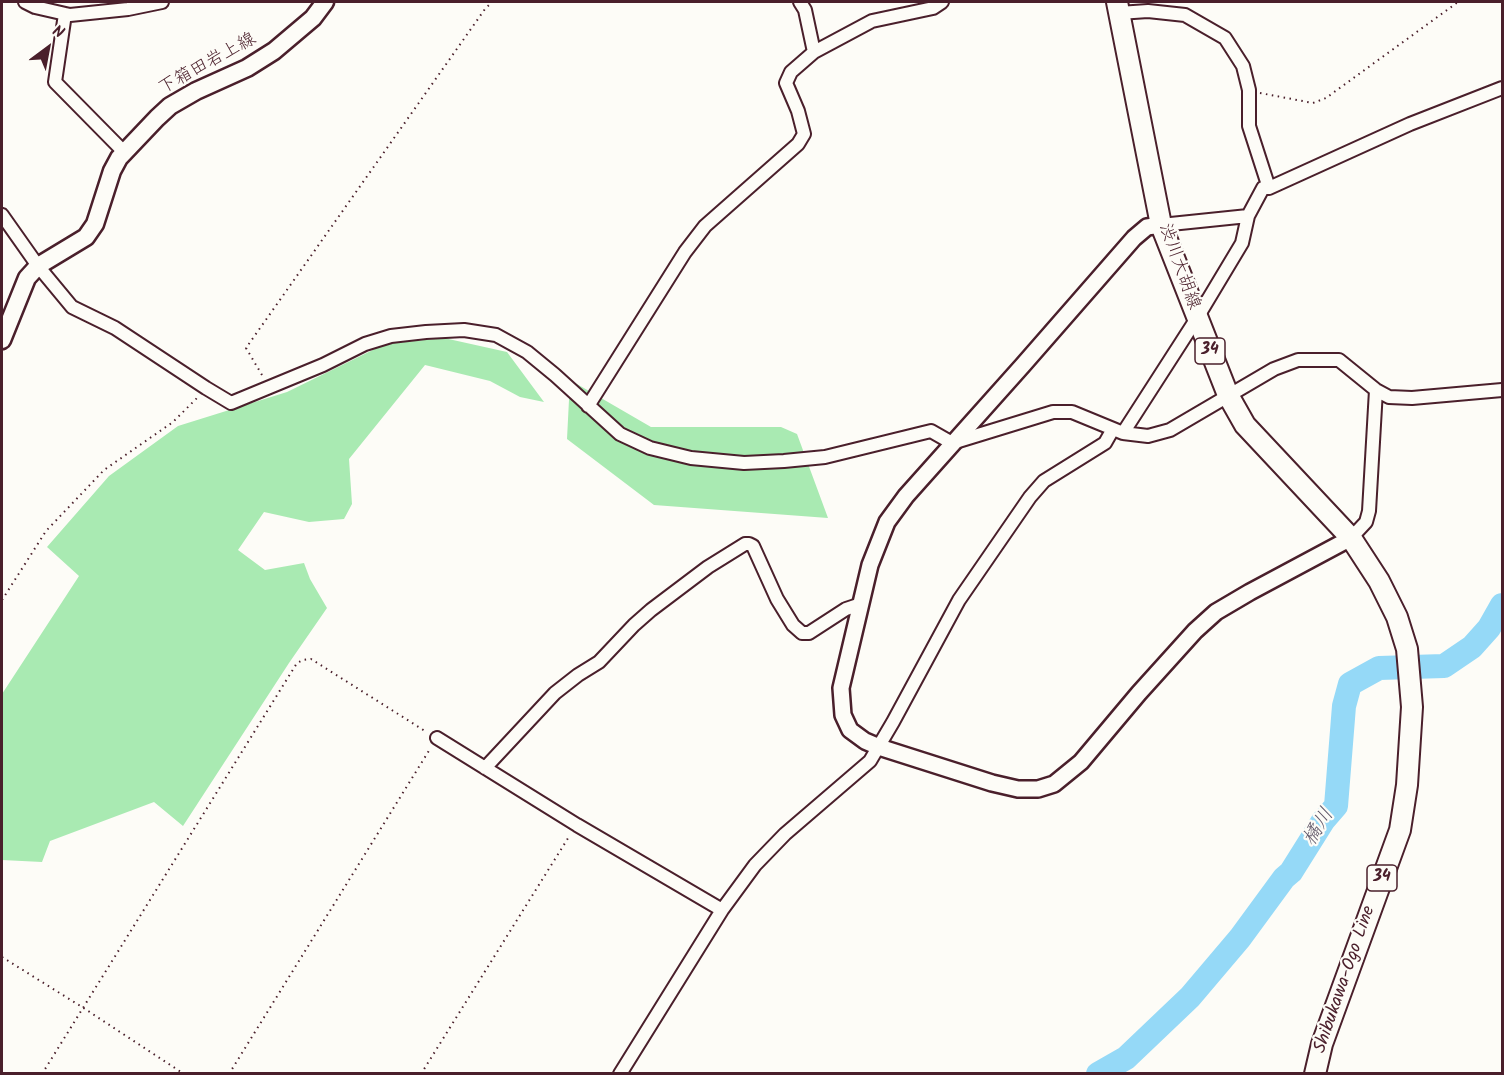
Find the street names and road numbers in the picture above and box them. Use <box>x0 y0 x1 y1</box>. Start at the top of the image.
street label: 下箱田岩上線 <box>156 29 260 101</box>
street label: 渋川大胡線 <box>1152 221 1204 313</box>
road number: 34 <box>1195 338 1225 364</box>
road number: 34 <box>1367 865 1397 891</box>
street label: Shibukawa-Ogo Line <box>1311 904 1381 1056</box>

